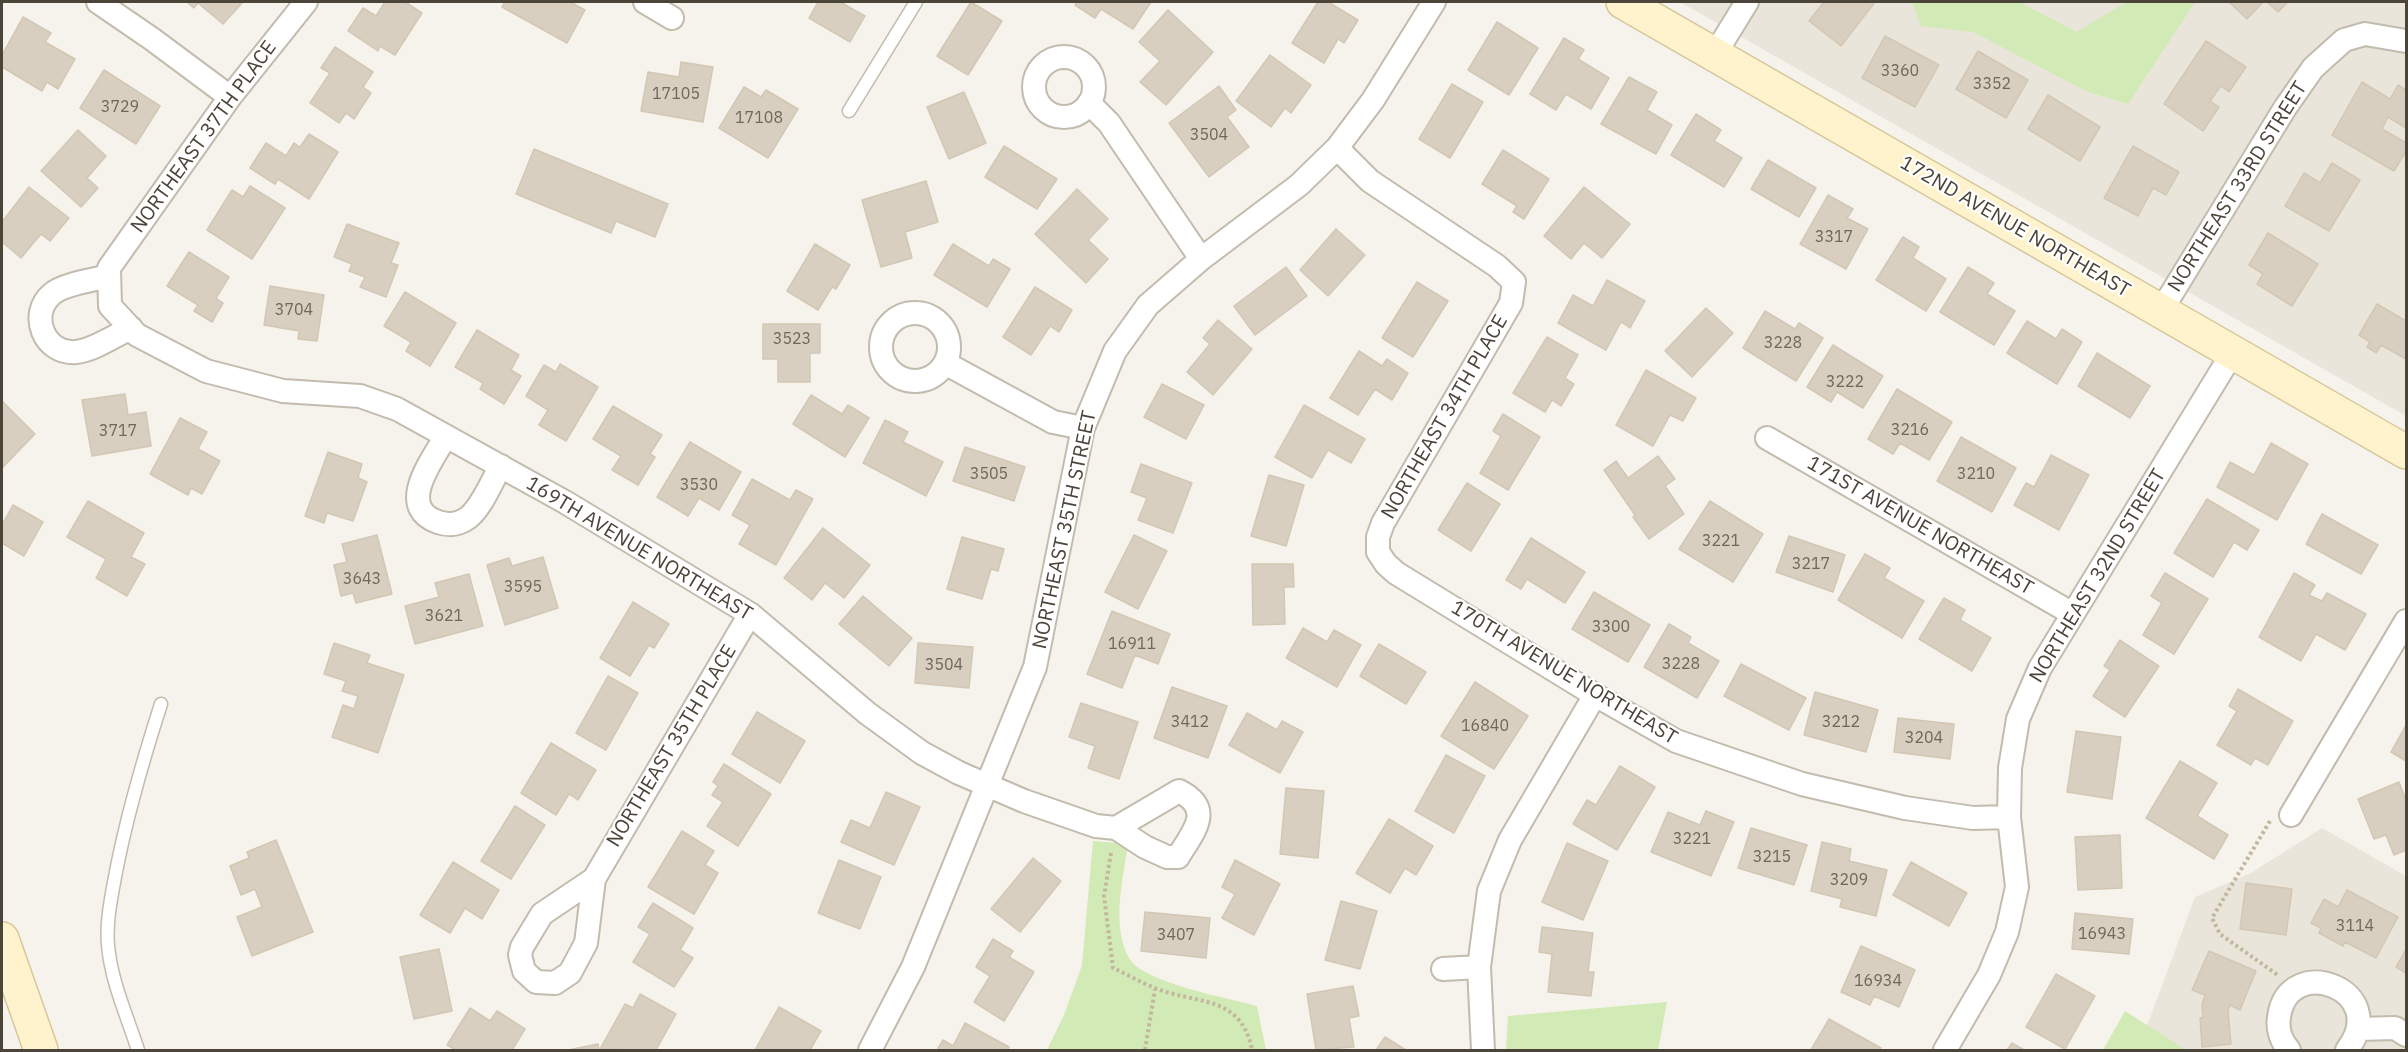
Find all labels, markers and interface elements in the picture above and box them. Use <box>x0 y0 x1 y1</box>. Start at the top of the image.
street label: NORTHEAST 37TH PLACE <box>126 36 282 238</box>
house number: 3360 <box>1881 61 1919 81</box>
house number: 3352 <box>1973 74 2011 94</box>
street label: NORTHEAST 33RD STREET <box>2163 77 2313 297</box>
house number: 17105 <box>652 84 700 104</box>
house number: 3729 <box>101 97 139 117</box>
house number: 17108 <box>735 108 783 128</box>
house number: 3504 <box>1190 125 1228 145</box>
street label: 172ND AVENUE NORTHEAST <box>1896 151 2134 303</box>
house number: 3317 <box>1815 227 1853 247</box>
house number: 3704 <box>275 300 313 320</box>
street label: NORTHEAST 34TH PLACE <box>1377 311 1513 523</box>
house number: 3523 <box>773 329 811 349</box>
house number: 3228 <box>1764 333 1802 353</box>
house number: 3222 <box>1826 372 1864 392</box>
street label: NORTHEAST 35TH STREET <box>1028 409 1102 651</box>
house number: 3216 <box>1891 420 1929 440</box>
house number: 3717 <box>99 421 137 441</box>
street label: 171ST AVENUE NORTHEAST <box>1803 451 2037 601</box>
house number: 3505 <box>970 464 1008 484</box>
house number: 3210 <box>1957 464 1995 484</box>
street label: NORTHEAST 32ND STREET <box>2025 465 2171 687</box>
street label: 169TH AVENUE NORTHEAST <box>522 472 756 626</box>
house number: 3530 <box>680 475 718 495</box>
house number: 3221 <box>1702 531 1740 551</box>
house number: 3217 <box>1792 554 1830 574</box>
house number: 3643 <box>343 569 381 589</box>
house number: 3595 <box>504 577 542 597</box>
street label: 170TH AVENUE NORTHEAST <box>1447 596 1681 750</box>
house number: 3621 <box>425 606 463 626</box>
house number: 3300 <box>1592 617 1630 637</box>
house number: 16911 <box>1108 634 1156 654</box>
street label: NORTHEAST 35TH PLACE <box>602 641 742 851</box>
house number: 3228 <box>1662 654 1700 674</box>
house number: 3504 <box>925 655 963 675</box>
house number: 3412 <box>1171 712 1209 732</box>
house number: 3212 <box>1822 712 1860 732</box>
house number: 16840 <box>1461 716 1509 736</box>
house number: 3204 <box>1905 728 1943 748</box>
house number: 3221 <box>1673 829 1711 849</box>
house number: 3215 <box>1753 847 1791 867</box>
house number: 3209 <box>1830 870 1868 890</box>
house number: 3114 <box>2336 916 2374 936</box>
house number: 16943 <box>2078 924 2126 944</box>
house number: 3407 <box>1157 925 1195 945</box>
house number: 16934 <box>1854 971 1902 991</box>

